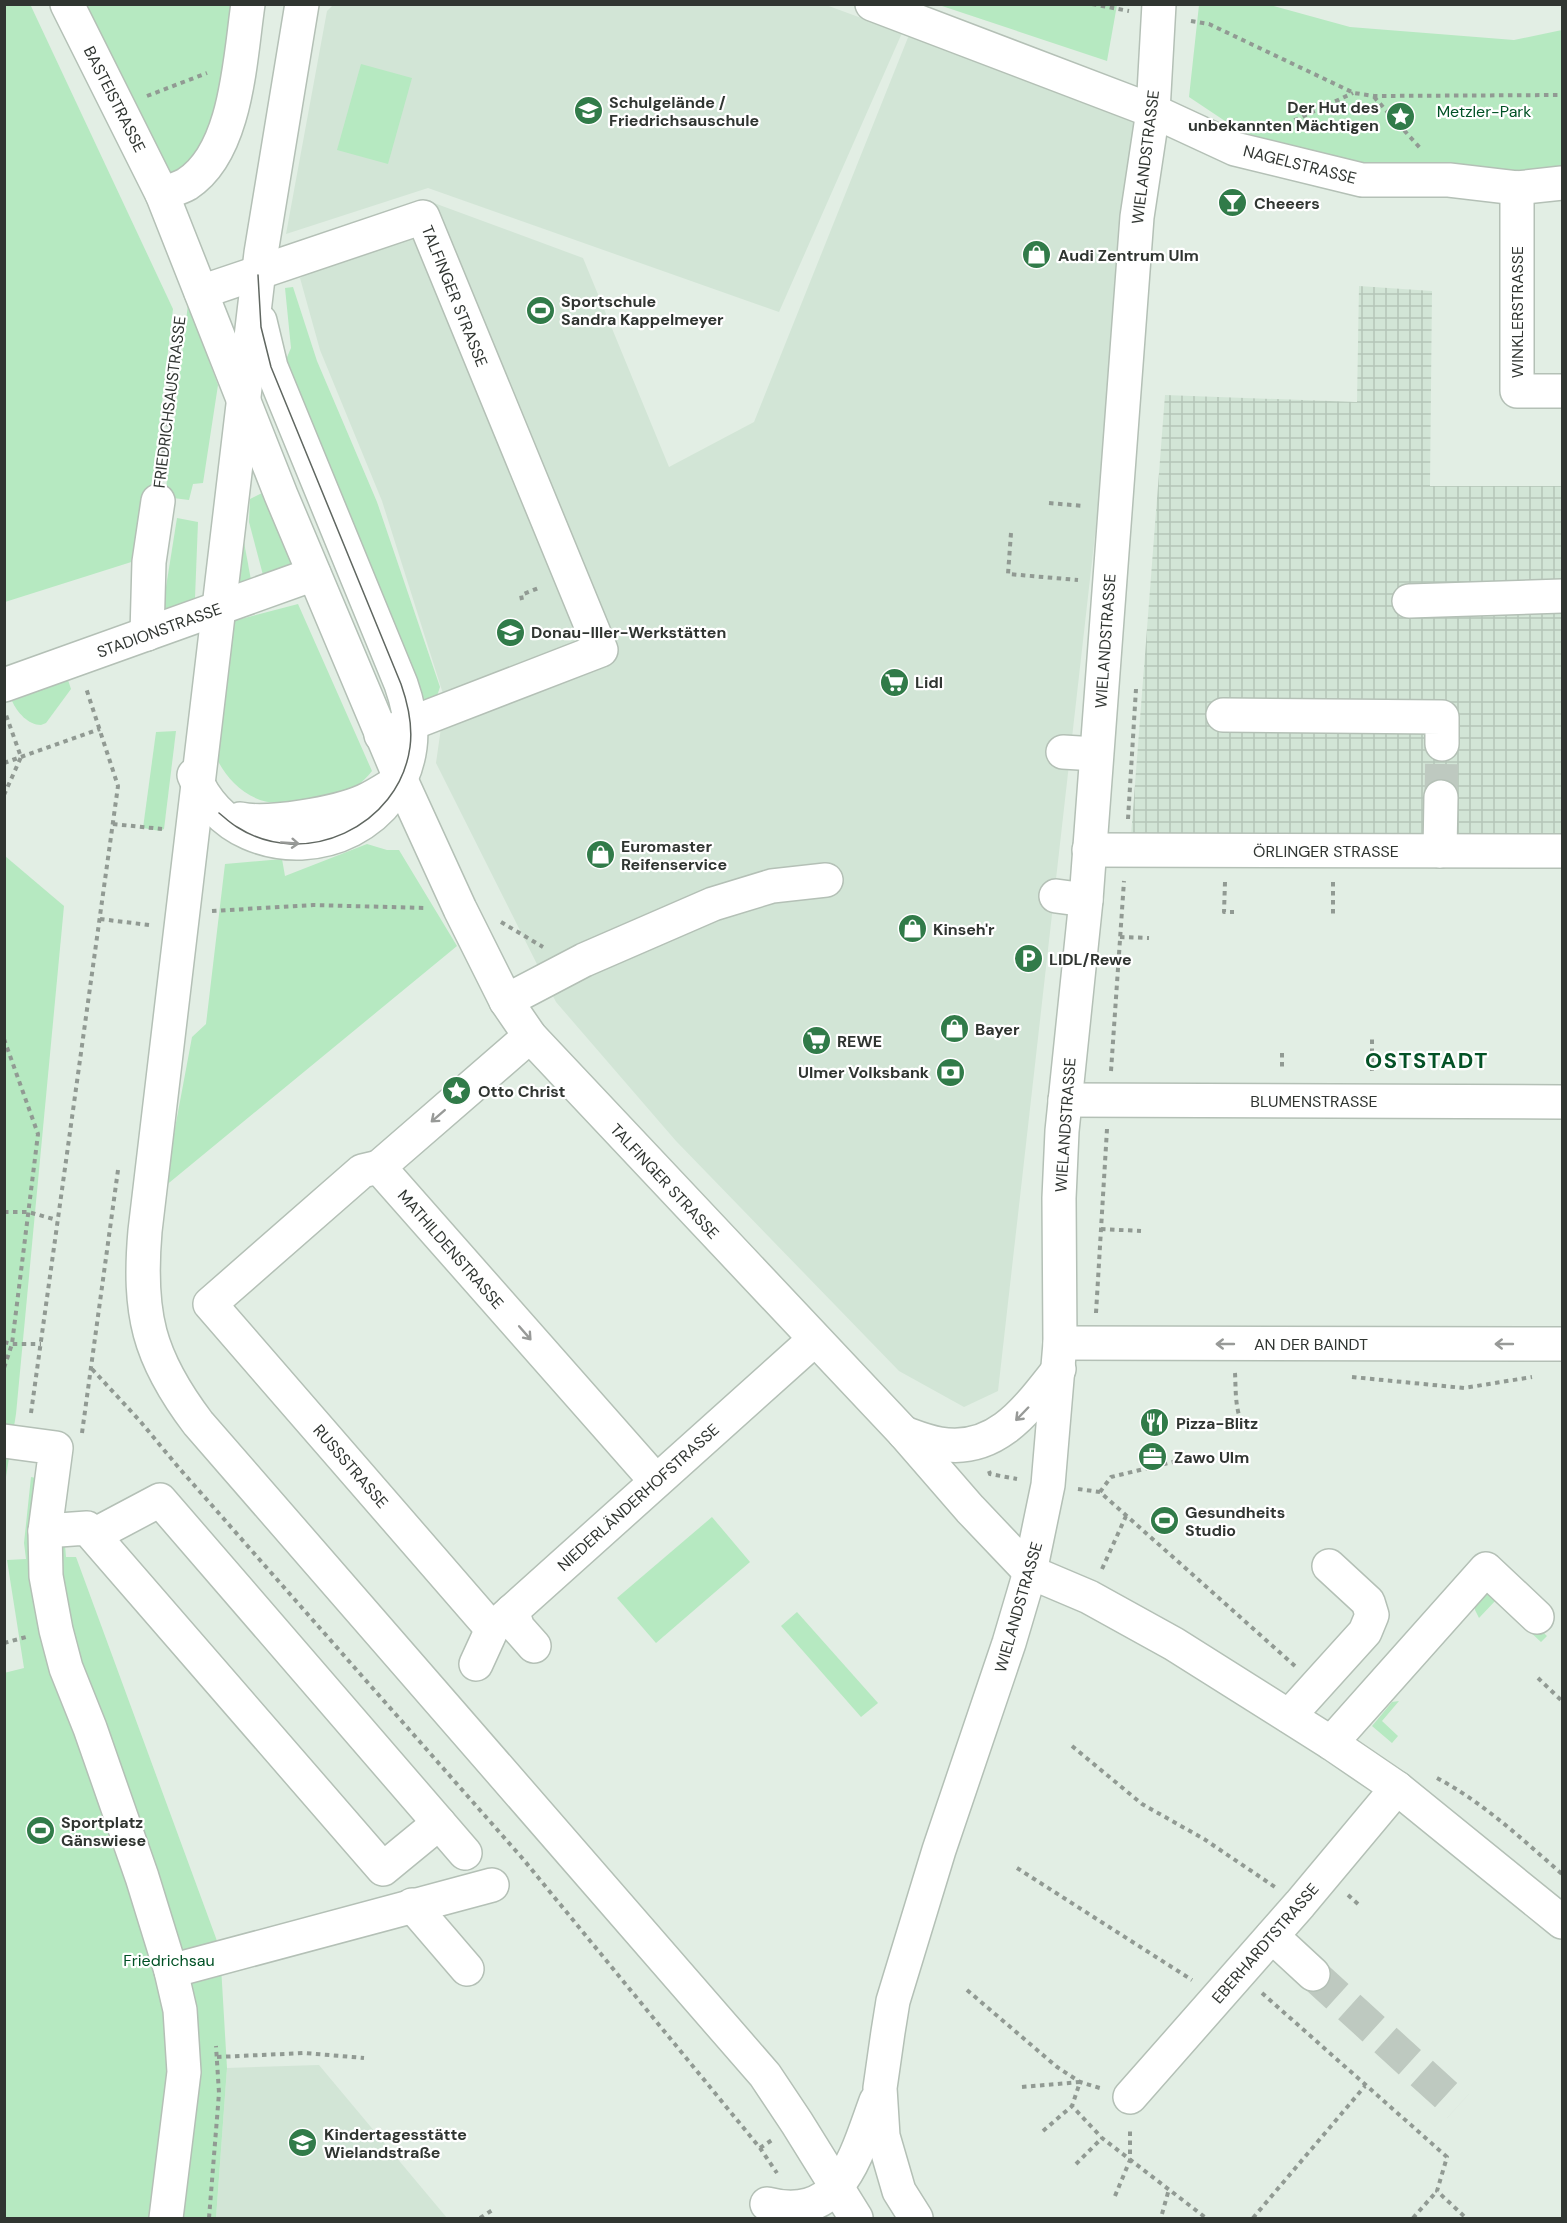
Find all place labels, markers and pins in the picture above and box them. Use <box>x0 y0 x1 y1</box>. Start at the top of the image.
place label: Schulgelände / Friedrichsauschule <box>609 92 759 131</box>
school or university icon: Schulgelände / Friedrichsauschule <box>572 95 604 127</box>
place label: Der Hut des unbekannten Mächtigen <box>1188 97 1379 136</box>
place icon: Der Hut des unbekannten Mächtigen <box>1384 100 1416 132</box>
bar icon: Cheeers <box>1217 187 1249 219</box>
place label: Cheeers <box>1254 193 1320 214</box>
shop icon: Audi Zentrum Ulm <box>1021 239 1053 271</box>
place label: Audi Zentrum Ulm <box>1058 245 1199 266</box>
place label: Sportschule Sandra Kappelmeyer <box>561 291 724 330</box>
sports icon: Sportschule Sandra Kappelmeyer <box>524 294 556 326</box>
school or university icon: Donau-Iller-Werkstätten <box>494 616 526 648</box>
place label: Donau-Iller-Werkstätten <box>531 622 726 643</box>
supermarket icon: Lidl <box>878 666 910 698</box>
place label: Lidl <box>915 672 943 693</box>
place label: Euromaster Reifenservice <box>621 836 727 875</box>
shop icon: Euromaster Reifenservice <box>584 839 616 871</box>
shop icon: Kinseh'r <box>896 913 928 945</box>
place label: Kinseh'r <box>933 919 995 940</box>
parking icon: LIDL/Rewe <box>1012 943 1044 975</box>
place label: LIDL/Rewe <box>1049 949 1132 970</box>
shop icon: Bayer <box>938 1013 970 1045</box>
place label: Bayer <box>975 1019 1020 1040</box>
supermarket icon: REWE <box>800 1025 832 1057</box>
place label: REWE <box>837 1031 882 1052</box>
bank icon: Ulmer Volksbank <box>934 1056 966 1088</box>
place label: Ulmer Volksbank <box>798 1062 930 1083</box>
place icon: Otto Christ <box>441 1075 473 1107</box>
place label: Otto Christ <box>478 1081 566 1102</box>
restaurant icon: Pizza-Blitz <box>1139 1407 1171 1439</box>
place label: Pizza-Blitz <box>1176 1413 1258 1434</box>
office icon: Zawo Ulm <box>1137 1441 1169 1473</box>
place label: Zawo Ulm <box>1174 1447 1249 1468</box>
place label: Gesundheits Studio <box>1185 1502 1285 1541</box>
sports icon: Gesundheits Studio <box>1148 1505 1180 1537</box>
place label: Sportplatz Gänswiese <box>61 1812 146 1851</box>
sports icon: Sportplatz Gänswiese <box>24 1815 56 1847</box>
place label: Kindertagesstätte Wielandstraße <box>324 2124 467 2163</box>
school or university icon: Kindertagesstätte Wielandstraße <box>287 2127 319 2159</box>

